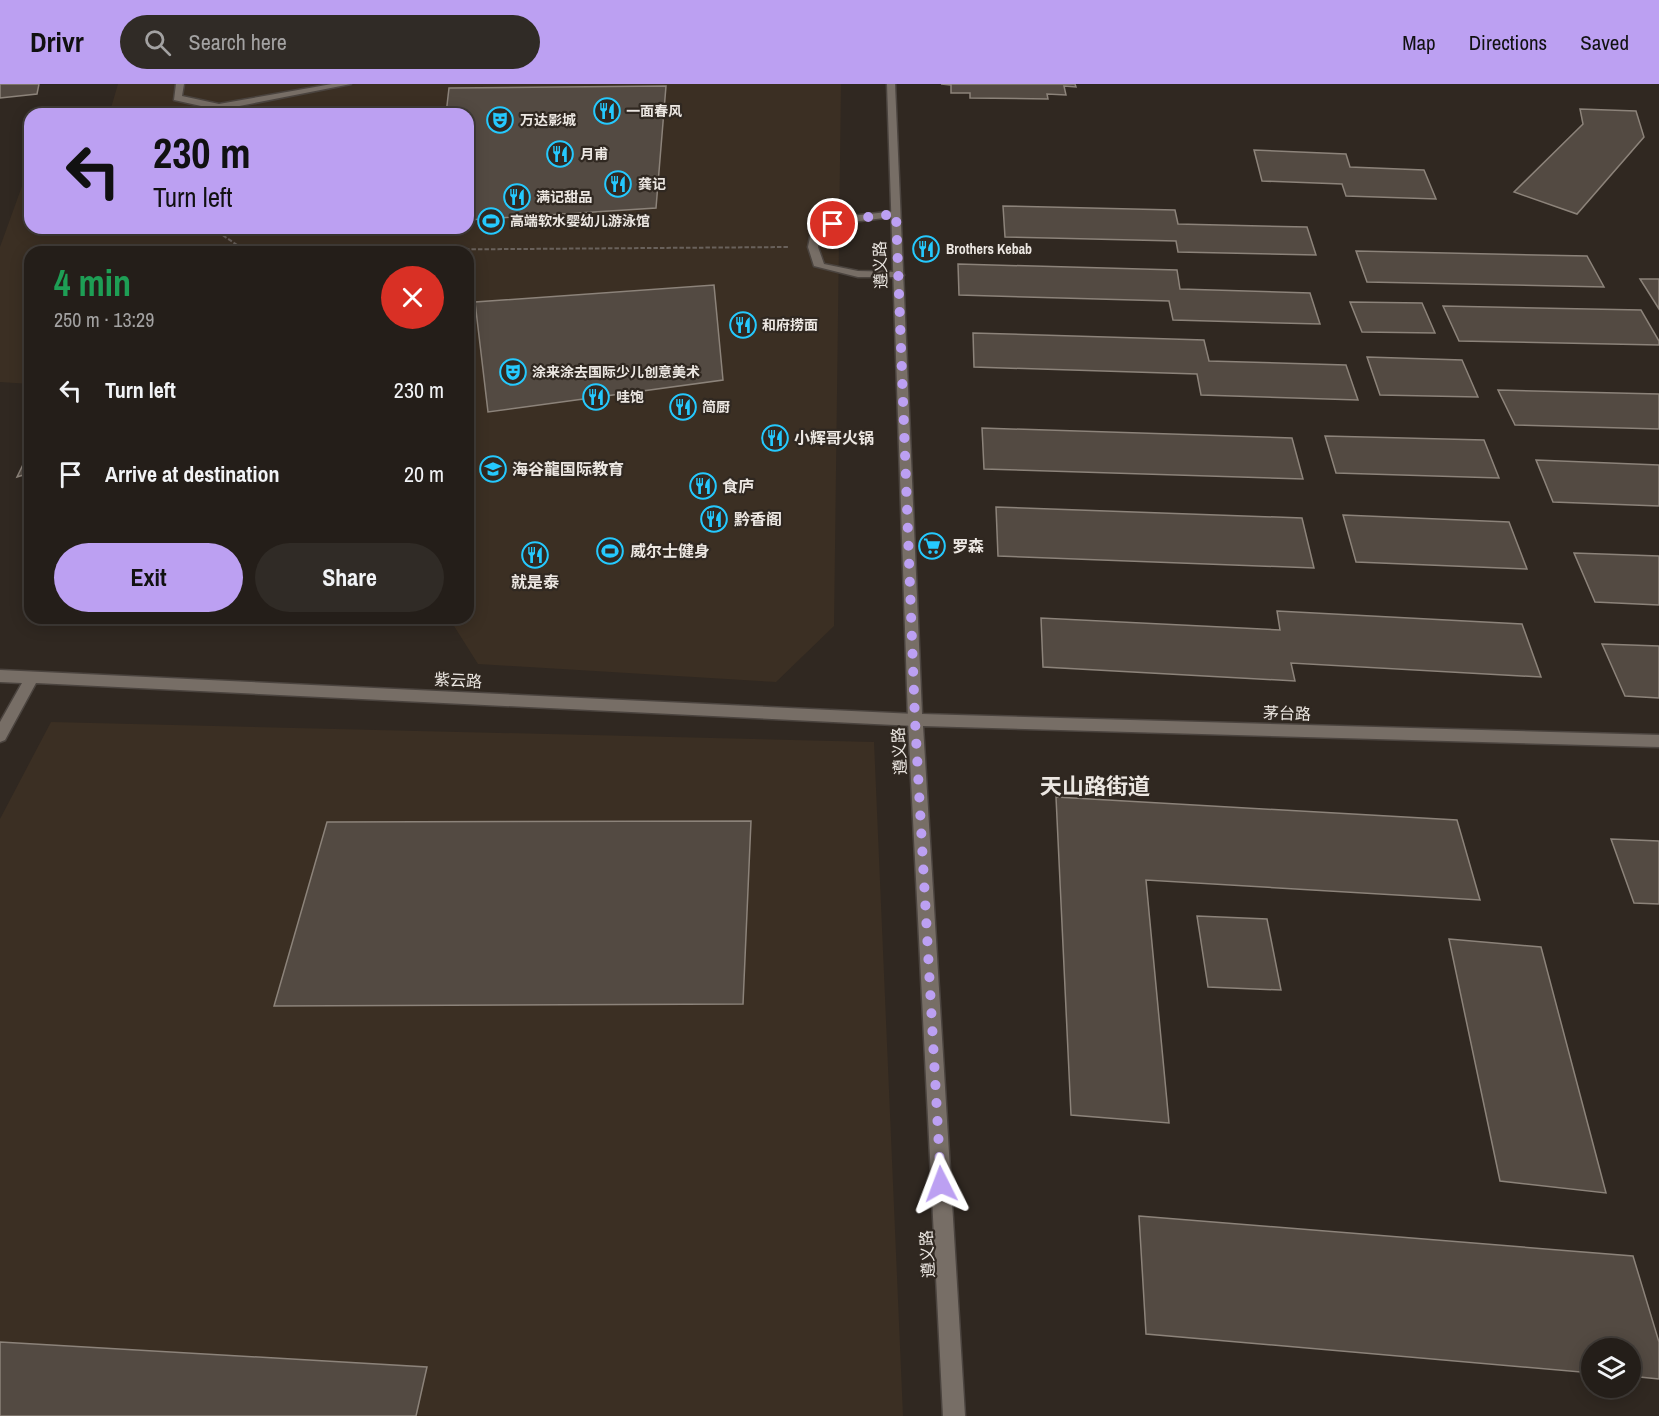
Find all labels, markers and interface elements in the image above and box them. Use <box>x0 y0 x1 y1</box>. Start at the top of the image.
search box <box>120 15 540 69</box>
text: Drivr <box>30 23 84 61</box>
icon: search <box>141 26 174 59</box>
text: Search here <box>189 27 287 57</box>
text: Map <box>1402 28 1436 57</box>
text: Directions <box>1469 28 1547 57</box>
text: Saved <box>1580 28 1629 57</box>
restaurant icon: 一面春风 <box>592 96 622 126</box>
place label: 一面春风 <box>626 102 682 120</box>
theatre icon: 万达影城 <box>485 105 515 135</box>
place label: 万达影城 <box>520 111 576 129</box>
text: 230 m <box>153 125 251 181</box>
icon: left <box>54 132 132 210</box>
restaurant icon: 月甫 <box>545 139 575 169</box>
place label: 月甫 <box>580 145 608 163</box>
restaurant icon: 龚记 <box>603 169 633 199</box>
place label: 龚记 <box>638 175 666 193</box>
text: Turn left <box>153 179 232 215</box>
restaurant icon: 满记甜品 <box>502 182 532 212</box>
place label: 满记甜品 <box>536 188 592 206</box>
pin <box>807 198 858 249</box>
sports icon: 高端软水婴幼儿游泳馆 <box>476 206 506 236</box>
icon: arrive <box>816 207 849 240</box>
place label: 高端软水婴幼儿游泳馆 <box>510 212 650 230</box>
restaurant icon: Brothers Kebab <box>911 234 941 264</box>
place label: Brothers Kebab <box>946 240 1032 258</box>
street label: 遵义路 <box>868 241 892 289</box>
text: 4 min <box>54 259 131 307</box>
button: close <box>381 266 444 329</box>
text: 250 m · 13:29 <box>54 306 154 333</box>
restaurant icon: 和府捞面 <box>728 310 758 340</box>
place label: 和府捞面 <box>762 316 818 334</box>
theatre icon: 涂来涂去国际少儿创意美术 <box>498 357 528 387</box>
place label: 涂来涂去国际少儿创意美术 <box>532 363 700 381</box>
icon: left <box>54 374 87 407</box>
text: Turn left <box>105 375 176 405</box>
text: 230 m <box>394 375 444 405</box>
restaurant icon: 哇饱 <box>581 382 611 412</box>
place label: 哇饱 <box>616 388 644 406</box>
restaurant icon: 简厨 <box>668 392 698 422</box>
place label: 简厨 <box>702 398 730 416</box>
restaurant icon: 小辉哥火锅 <box>760 423 790 453</box>
place label: 小辉哥火锅 <box>794 427 874 449</box>
school or university icon: 海谷龍国际教育 <box>478 454 508 484</box>
icon: arrive <box>54 458 87 491</box>
place label: 海谷龍国际教育 <box>512 458 624 480</box>
text: Arrive at destination <box>105 459 279 489</box>
text: 20 m <box>404 459 444 489</box>
restaurant icon: 食庐 <box>688 471 718 501</box>
place label: 食庐 <box>722 475 754 497</box>
restaurant icon: 黔香阁 <box>699 504 729 534</box>
place label: 黔香阁 <box>734 508 782 530</box>
supermarket icon: 罗森 <box>917 531 947 561</box>
place label: 罗森 <box>952 535 984 557</box>
sports icon: 威尔士健身 <box>595 536 625 566</box>
restaurant icon: 就是泰 <box>520 540 550 570</box>
place label: 威尔士健身 <box>630 540 710 562</box>
button: Exit <box>54 543 243 612</box>
button: Share <box>255 543 444 612</box>
place label: 就是泰 <box>511 571 559 593</box>
street label: 紫云路 <box>433 668 483 692</box>
street label: 茅台路 <box>1263 701 1311 725</box>
street label: 遵义路 <box>887 726 911 776</box>
district label: 天山路街道 <box>1040 771 1150 801</box>
position arrow <box>909 1152 973 1216</box>
street label: 遵义路 <box>915 1229 939 1279</box>
map controls <box>1581 1338 1641 1398</box>
button: layers <box>1581 1338 1641 1398</box>

